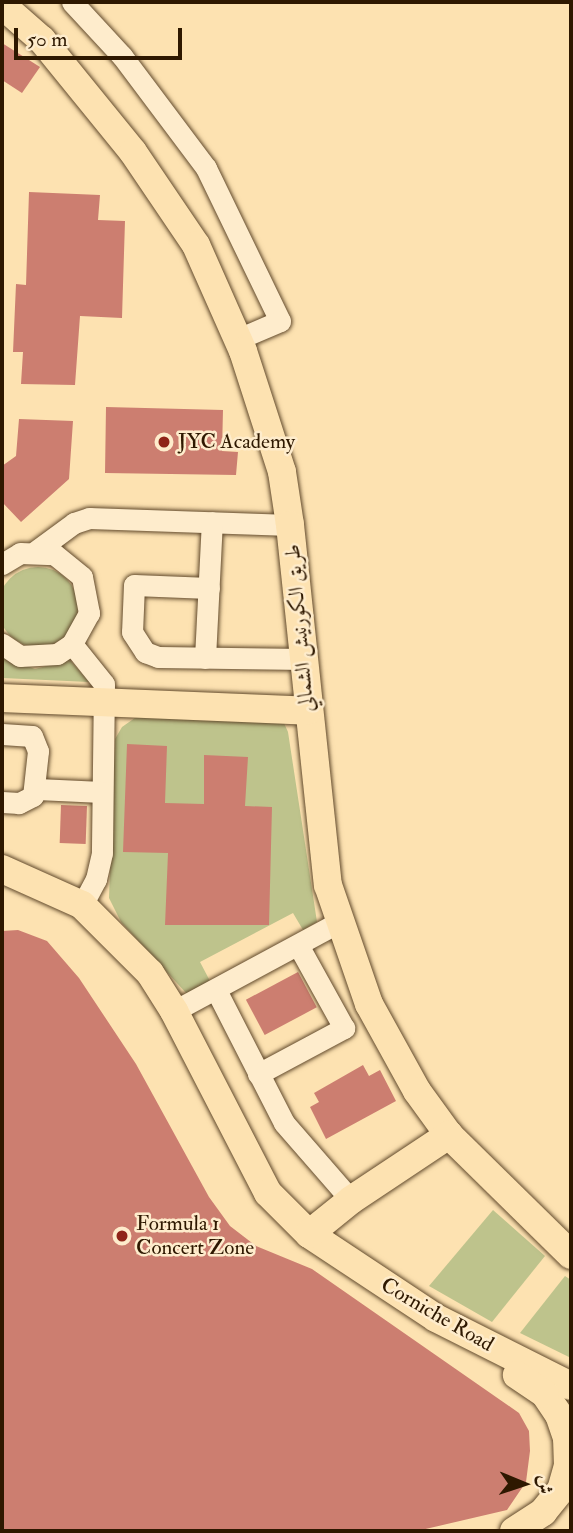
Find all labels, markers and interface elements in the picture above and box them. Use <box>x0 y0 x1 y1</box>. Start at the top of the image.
scale bar <box>18 14 186 58</box>
text: 50 m <box>27 26 68 53</box>
place label: JYC Academy <box>178 429 295 455</box>
marker: JYC Academy <box>156 434 172 450</box>
street label: طريق الكورنيش الشمالي <box>280 543 320 713</box>
place label: Formula 1 Concert Zone <box>136 1211 254 1261</box>
marker: Formula 1 Concert Zone <box>114 1228 130 1244</box>
street label: Corniche Road <box>376 1273 498 1357</box>
north arrow <box>489 1449 559 1519</box>
text: ش <box>533 1475 557 1495</box>

